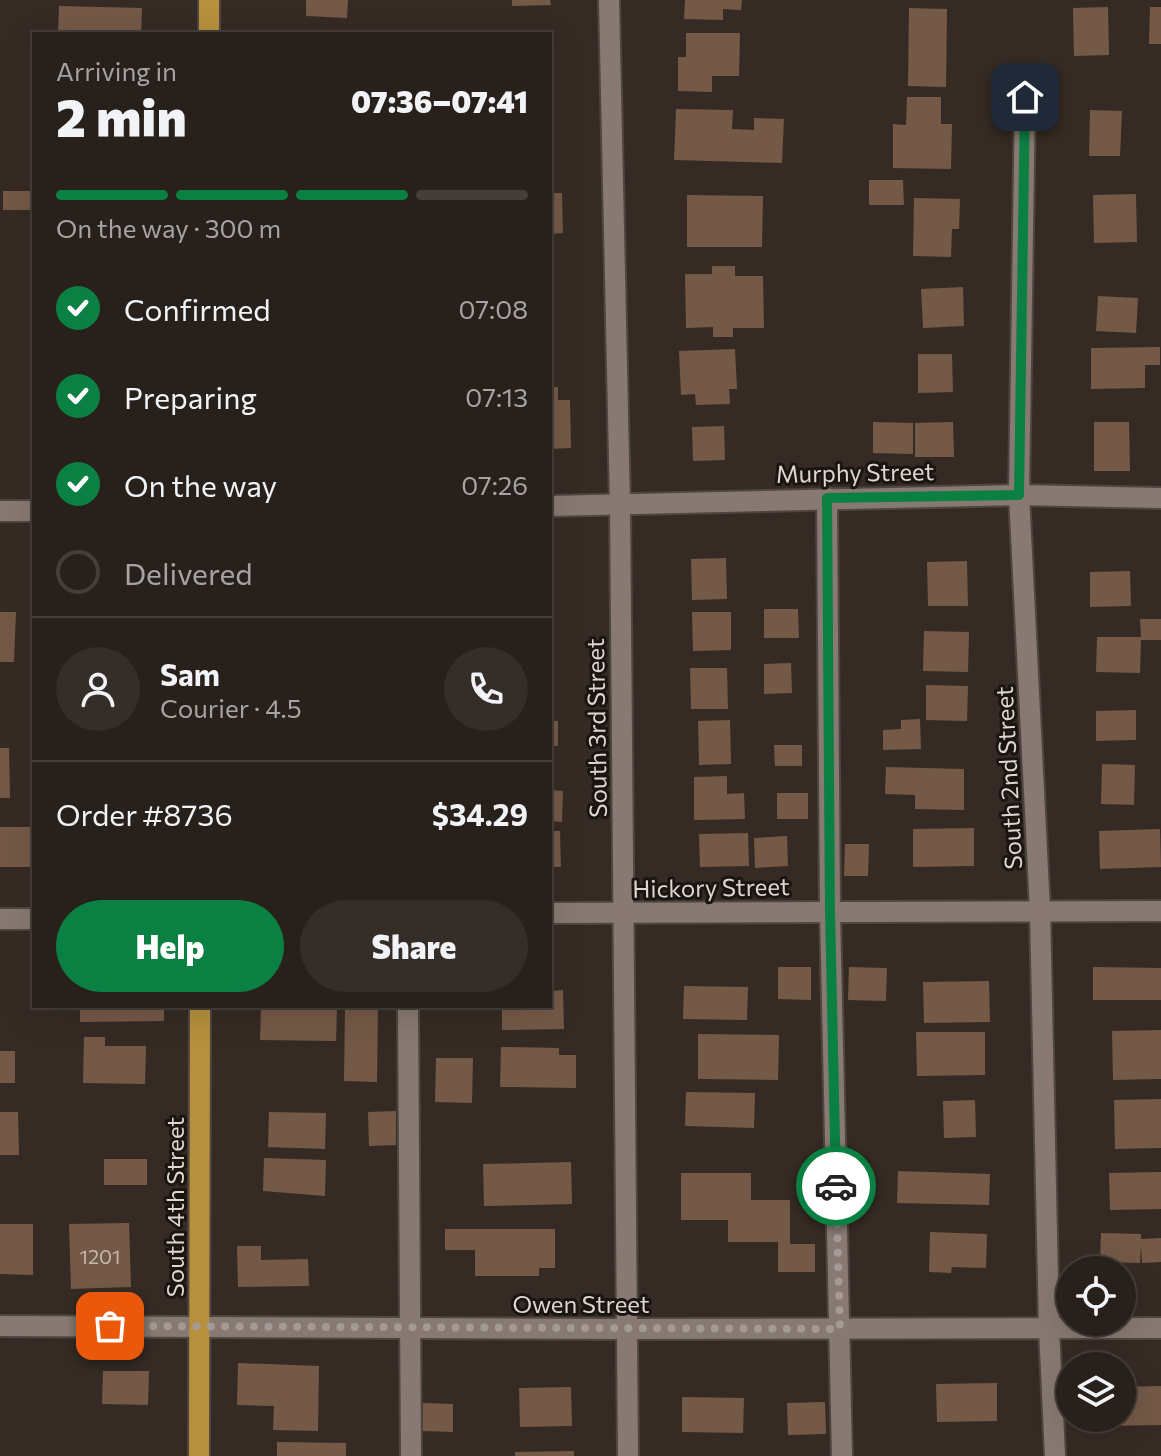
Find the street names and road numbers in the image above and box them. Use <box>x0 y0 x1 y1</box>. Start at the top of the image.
street label: Murphy Street <box>776 456 935 488</box>
street label: South 3rd Street <box>580 638 612 818</box>
street label: South 2nd Street <box>989 686 1027 870</box>
street label: Hickory Street <box>632 871 790 903</box>
street label: South 4th Street <box>160 1117 189 1297</box>
street label: Owen Street <box>512 1289 650 1318</box>

